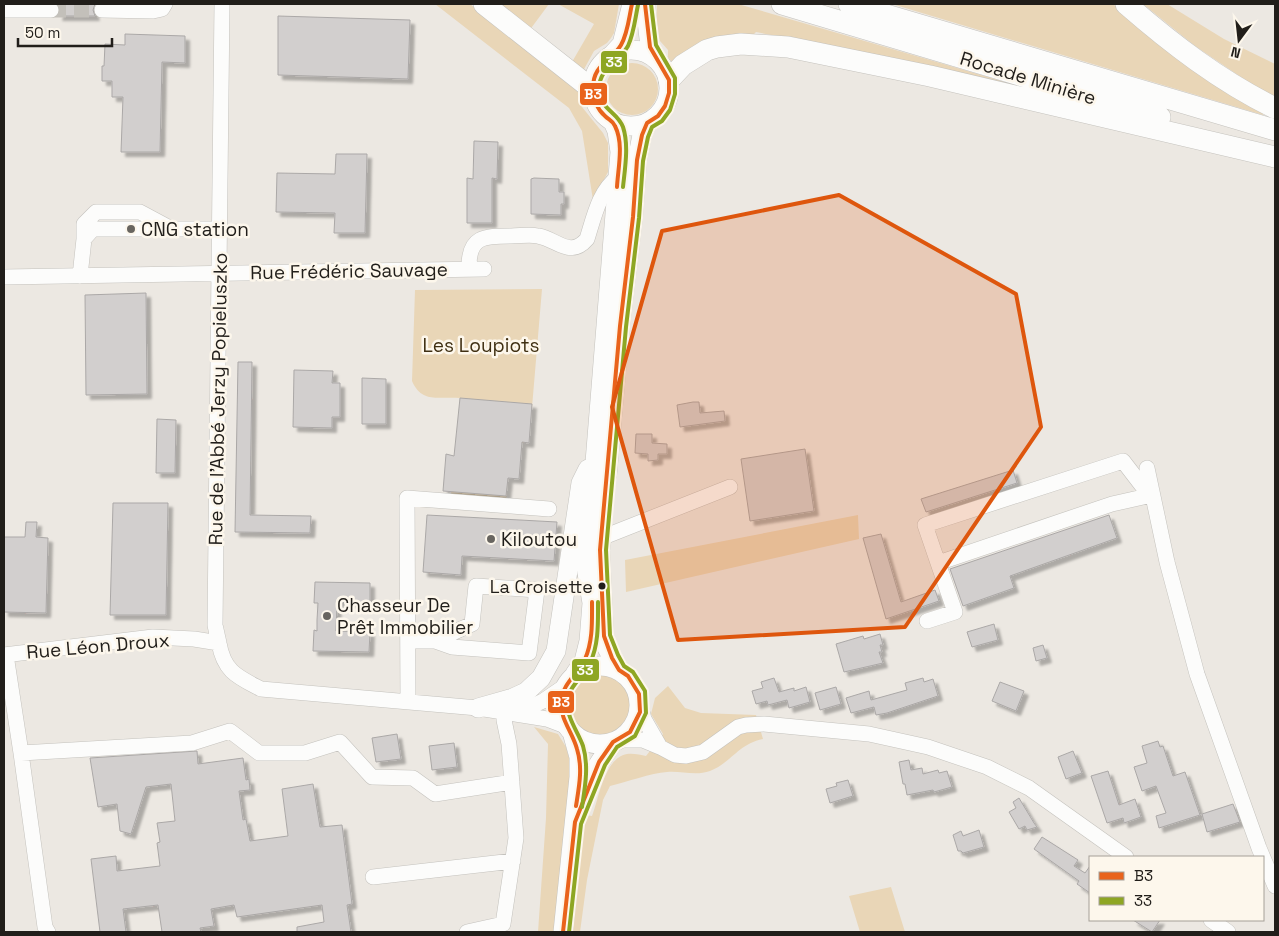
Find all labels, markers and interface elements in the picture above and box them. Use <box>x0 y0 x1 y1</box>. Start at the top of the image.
scale bar <box>18 15 111 47</box>
north arrow <box>1214 15 1264 65</box>
text: 50 m <box>25 23 60 42</box>
text: N <box>1229 43 1243 62</box>
street label: Rocade Minière <box>957 45 1099 111</box>
line badge: 33 <box>600 50 628 74</box>
text: 33 <box>605 53 623 71</box>
line badge: B3 <box>579 82 608 106</box>
text: B3 <box>584 85 602 103</box>
place label: CNG station <box>141 217 249 242</box>
marker: CNG station <box>125 223 137 235</box>
street label: Rue de l'Abbé Jerzy Popieluszko <box>203 252 233 546</box>
street label: Rue Frédéric Sauvage <box>250 257 448 285</box>
park label: Les Loupiots <box>422 333 540 358</box>
place label: Kiloutou <box>501 527 577 552</box>
marker: Kiloutou <box>485 533 497 545</box>
place label: La Croisette <box>490 575 593 598</box>
marker: La Croisette <box>597 581 607 591</box>
place label: Chasseur De Prêt Immobilier <box>337 593 473 640</box>
marker: Chasseur De Prêt Immobilier <box>321 610 333 622</box>
street label: Rue Léon Droux <box>25 627 171 665</box>
line badge: 33 <box>571 658 600 682</box>
text: 33 <box>576 661 594 679</box>
line badge: B3 <box>547 690 575 714</box>
text: B3 <box>552 693 570 711</box>
legend <box>1089 856 1264 921</box>
text: B3 <box>1134 866 1153 885</box>
text: 33 <box>1134 891 1152 910</box>

